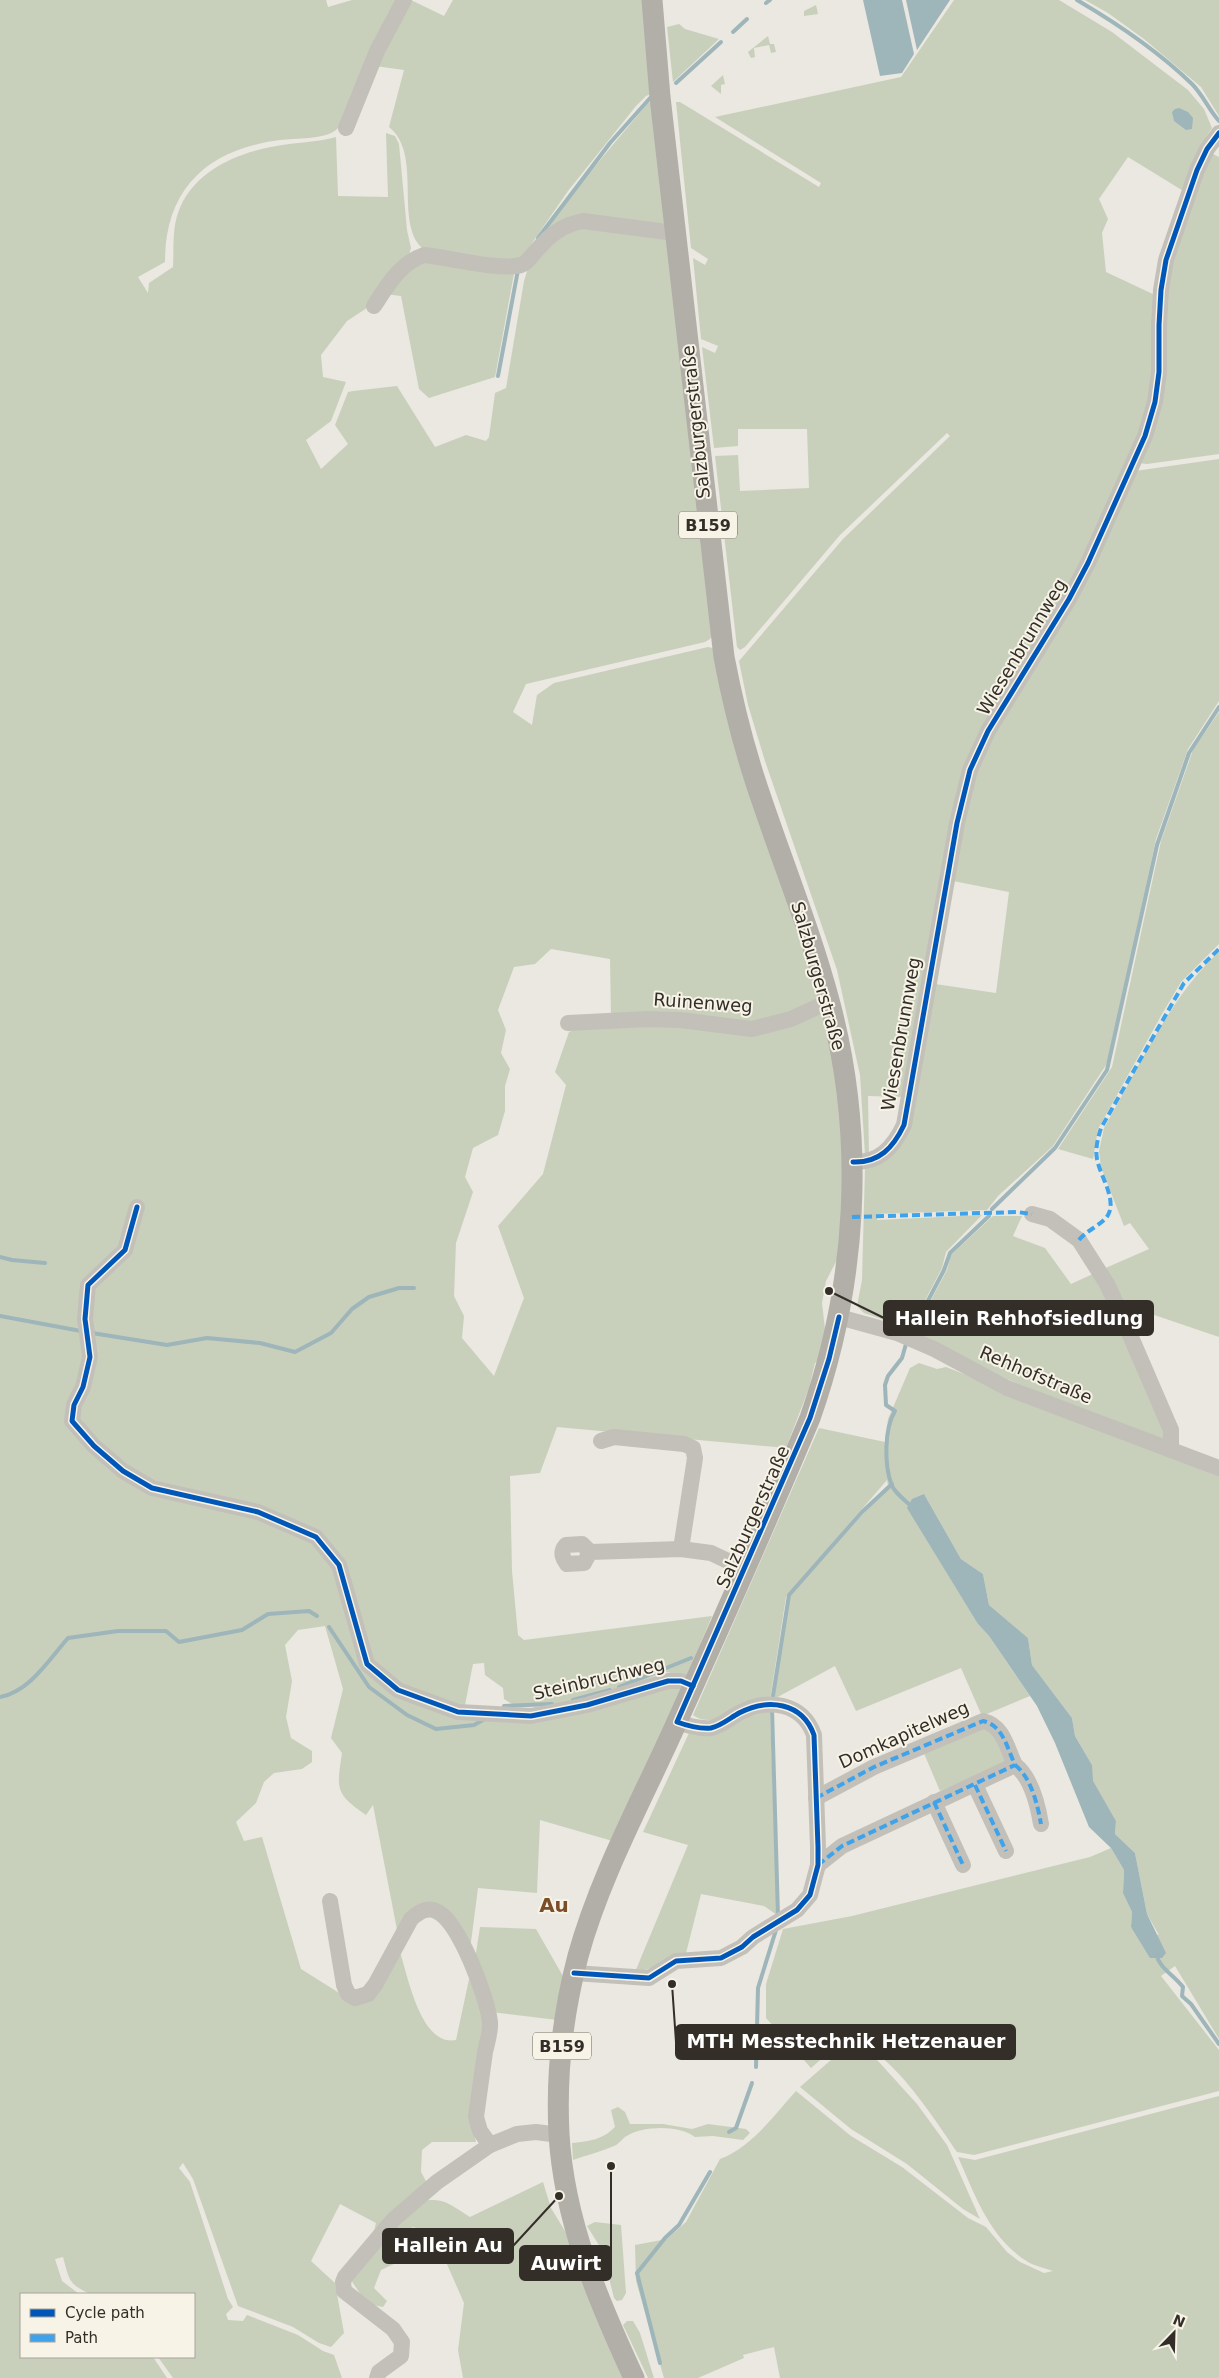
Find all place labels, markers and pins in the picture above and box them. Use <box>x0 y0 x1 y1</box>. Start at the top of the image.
callout: Hallein Rehhofsiedlung <box>884 1301 1153 1335</box>
callout: MTH Messtechnik Hetzenauer <box>676 2025 1015 2059</box>
callout: Hallein Au <box>383 2229 513 2263</box>
callout: Auwirt <box>520 2246 611 2280</box>

